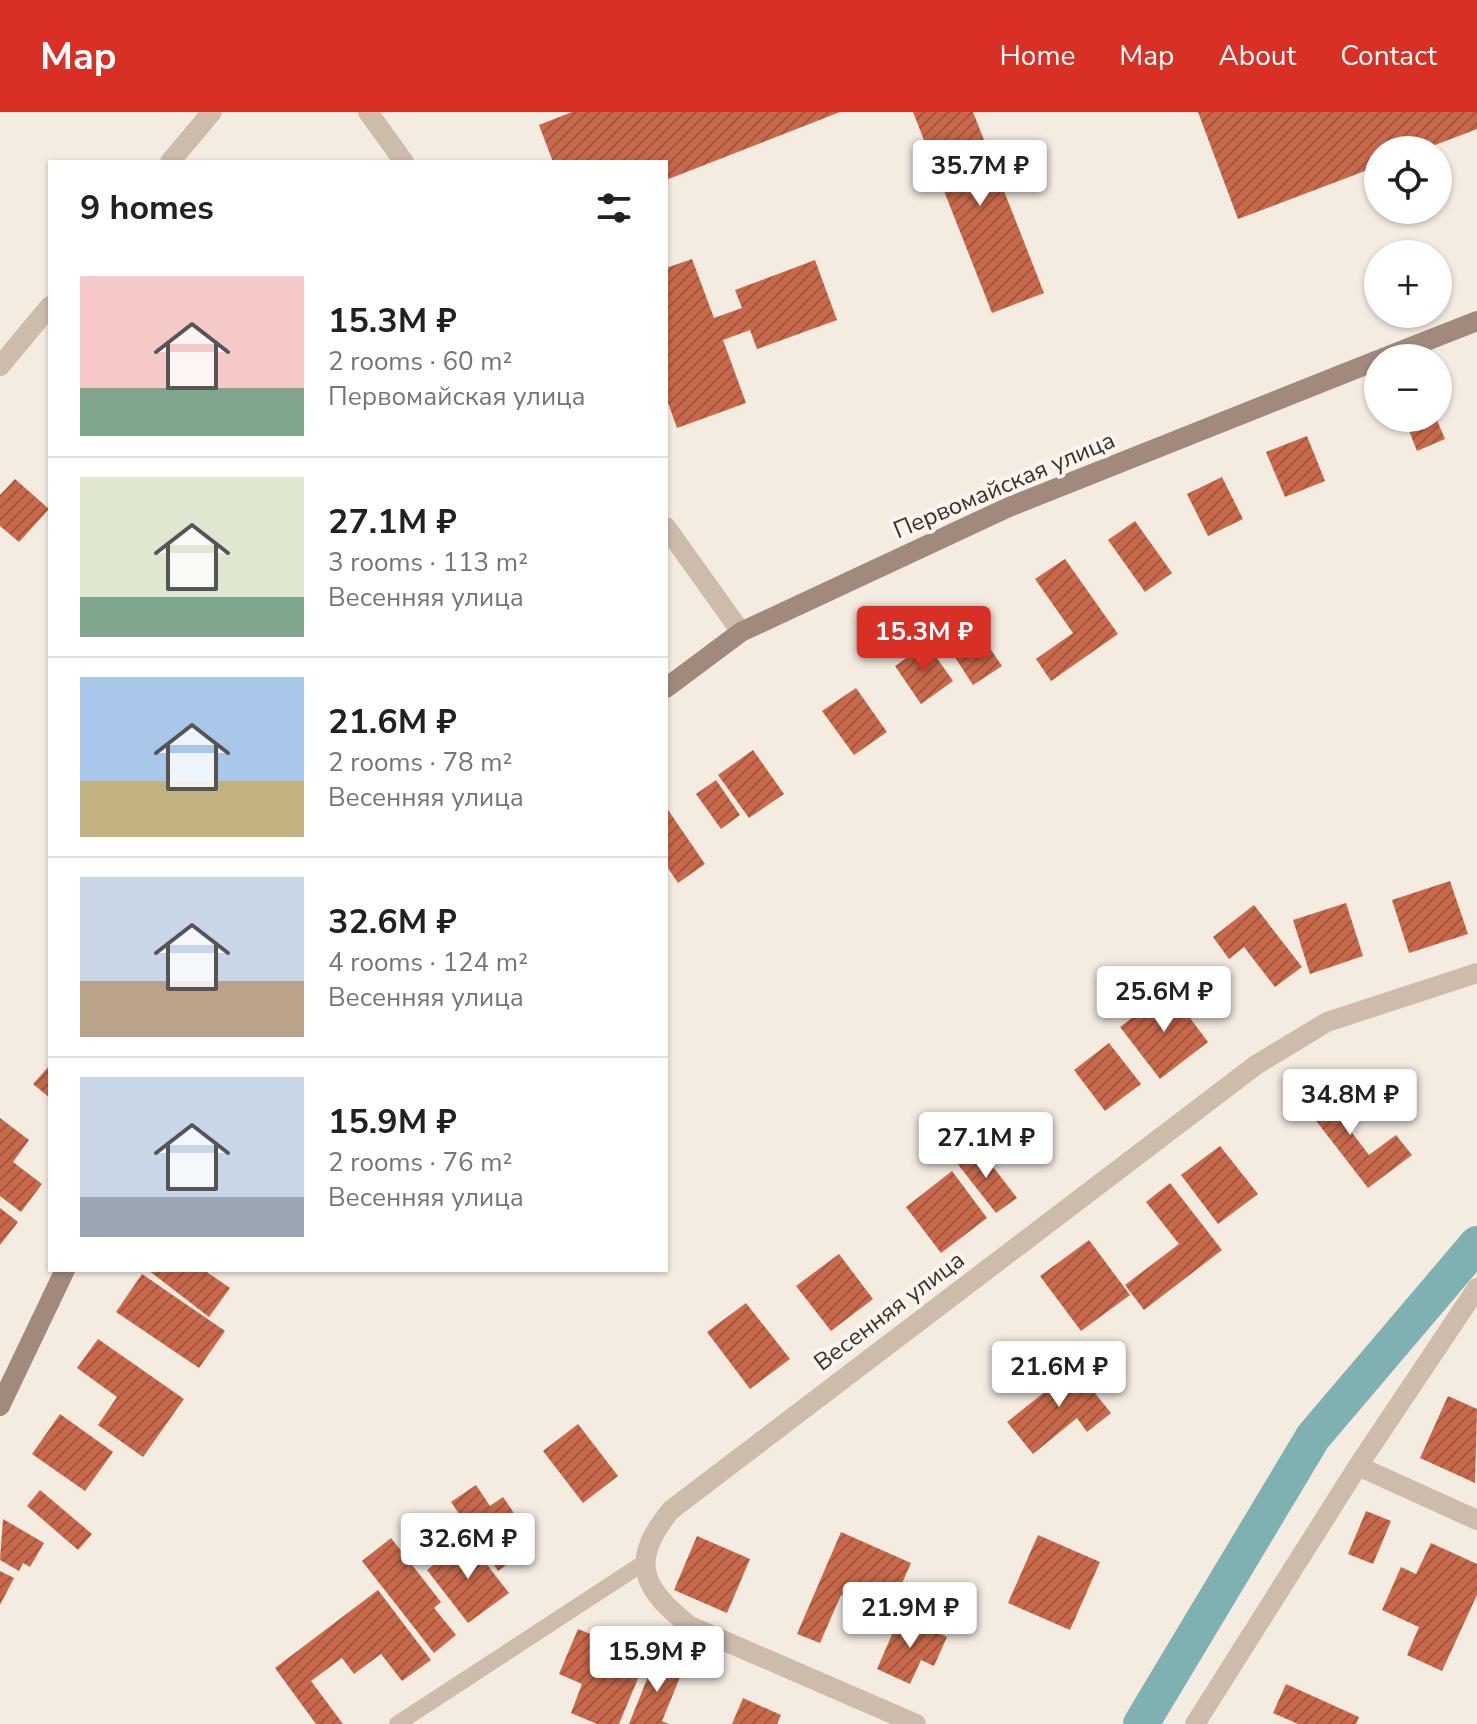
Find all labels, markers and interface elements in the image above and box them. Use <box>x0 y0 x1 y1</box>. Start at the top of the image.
text: Map <box>40 31 117 82</box>
text: Home <box>1000 37 1075 75</box>
text: Map <box>1119 37 1174 75</box>
text: About <box>1218 37 1296 75</box>
text: Contact <box>1340 37 1437 75</box>
map controls <box>1364 136 1452 432</box>
button: locate <box>1364 136 1452 224</box>
pin: 35.7M ₽ <box>906 140 1054 208</box>
text: 35.7M ₽ <box>931 148 1029 183</box>
text: 9 homes <box>80 185 214 231</box>
icon: filters <box>592 186 636 230</box>
button: + <box>1364 240 1452 328</box>
text: 15.3M ₽ <box>328 298 457 344</box>
icon: home <box>144 308 240 404</box>
text: 2 rooms · 60 m² <box>328 344 512 379</box>
button: − <box>1364 344 1452 432</box>
text: Первомайская улица <box>328 379 586 414</box>
street label: Первомайская улица <box>888 424 1120 546</box>
text: 27.1M ₽ <box>328 499 457 545</box>
icon: home <box>144 509 240 605</box>
text: 3 rooms · 113 m² <box>328 545 528 580</box>
text: Весенняя улица <box>328 580 524 615</box>
pin: 15.3M ₽ <box>850 606 998 674</box>
text: 15.3M ₽ <box>875 614 973 649</box>
text: 21.6M ₽ <box>328 699 457 745</box>
icon: home <box>144 709 240 805</box>
text: 2 rooms · 78 m² <box>328 745 512 780</box>
text: Весенняя улица <box>328 780 524 815</box>
text: 32.6M ₽ <box>328 899 457 945</box>
icon: home <box>144 909 240 1005</box>
text: 4 rooms · 124 m² <box>328 945 528 980</box>
pin: 25.6M ₽ <box>1090 966 1238 1034</box>
text: 25.6M ₽ <box>1115 974 1213 1009</box>
text: Весенняя улица <box>328 980 524 1015</box>
pin: 34.8M ₽ <box>1276 1069 1424 1137</box>
text: 34.8M ₽ <box>1301 1077 1399 1112</box>
text: 15.9M ₽ <box>328 1099 457 1145</box>
icon: home <box>144 1109 240 1205</box>
pin: 27.1M ₽ <box>912 1112 1060 1180</box>
text: 27.1M ₽ <box>937 1120 1035 1155</box>
text: 2 rooms · 76 m² <box>328 1145 512 1180</box>
text: Весенняя улица <box>328 1180 524 1215</box>
street label: Весенняя улица <box>807 1244 971 1378</box>
pin: 21.6M ₽ <box>985 1341 1133 1409</box>
text: 21.6M ₽ <box>1010 1349 1108 1384</box>
pin: 32.6M ₽ <box>394 1513 542 1581</box>
text: 32.6M ₽ <box>419 1521 517 1556</box>
pin: 21.9M ₽ <box>836 1582 984 1650</box>
text: 21.9M ₽ <box>861 1590 959 1625</box>
pin: 15.9M ₽ <box>583 1626 731 1694</box>
text: 15.9M ₽ <box>608 1634 706 1669</box>

